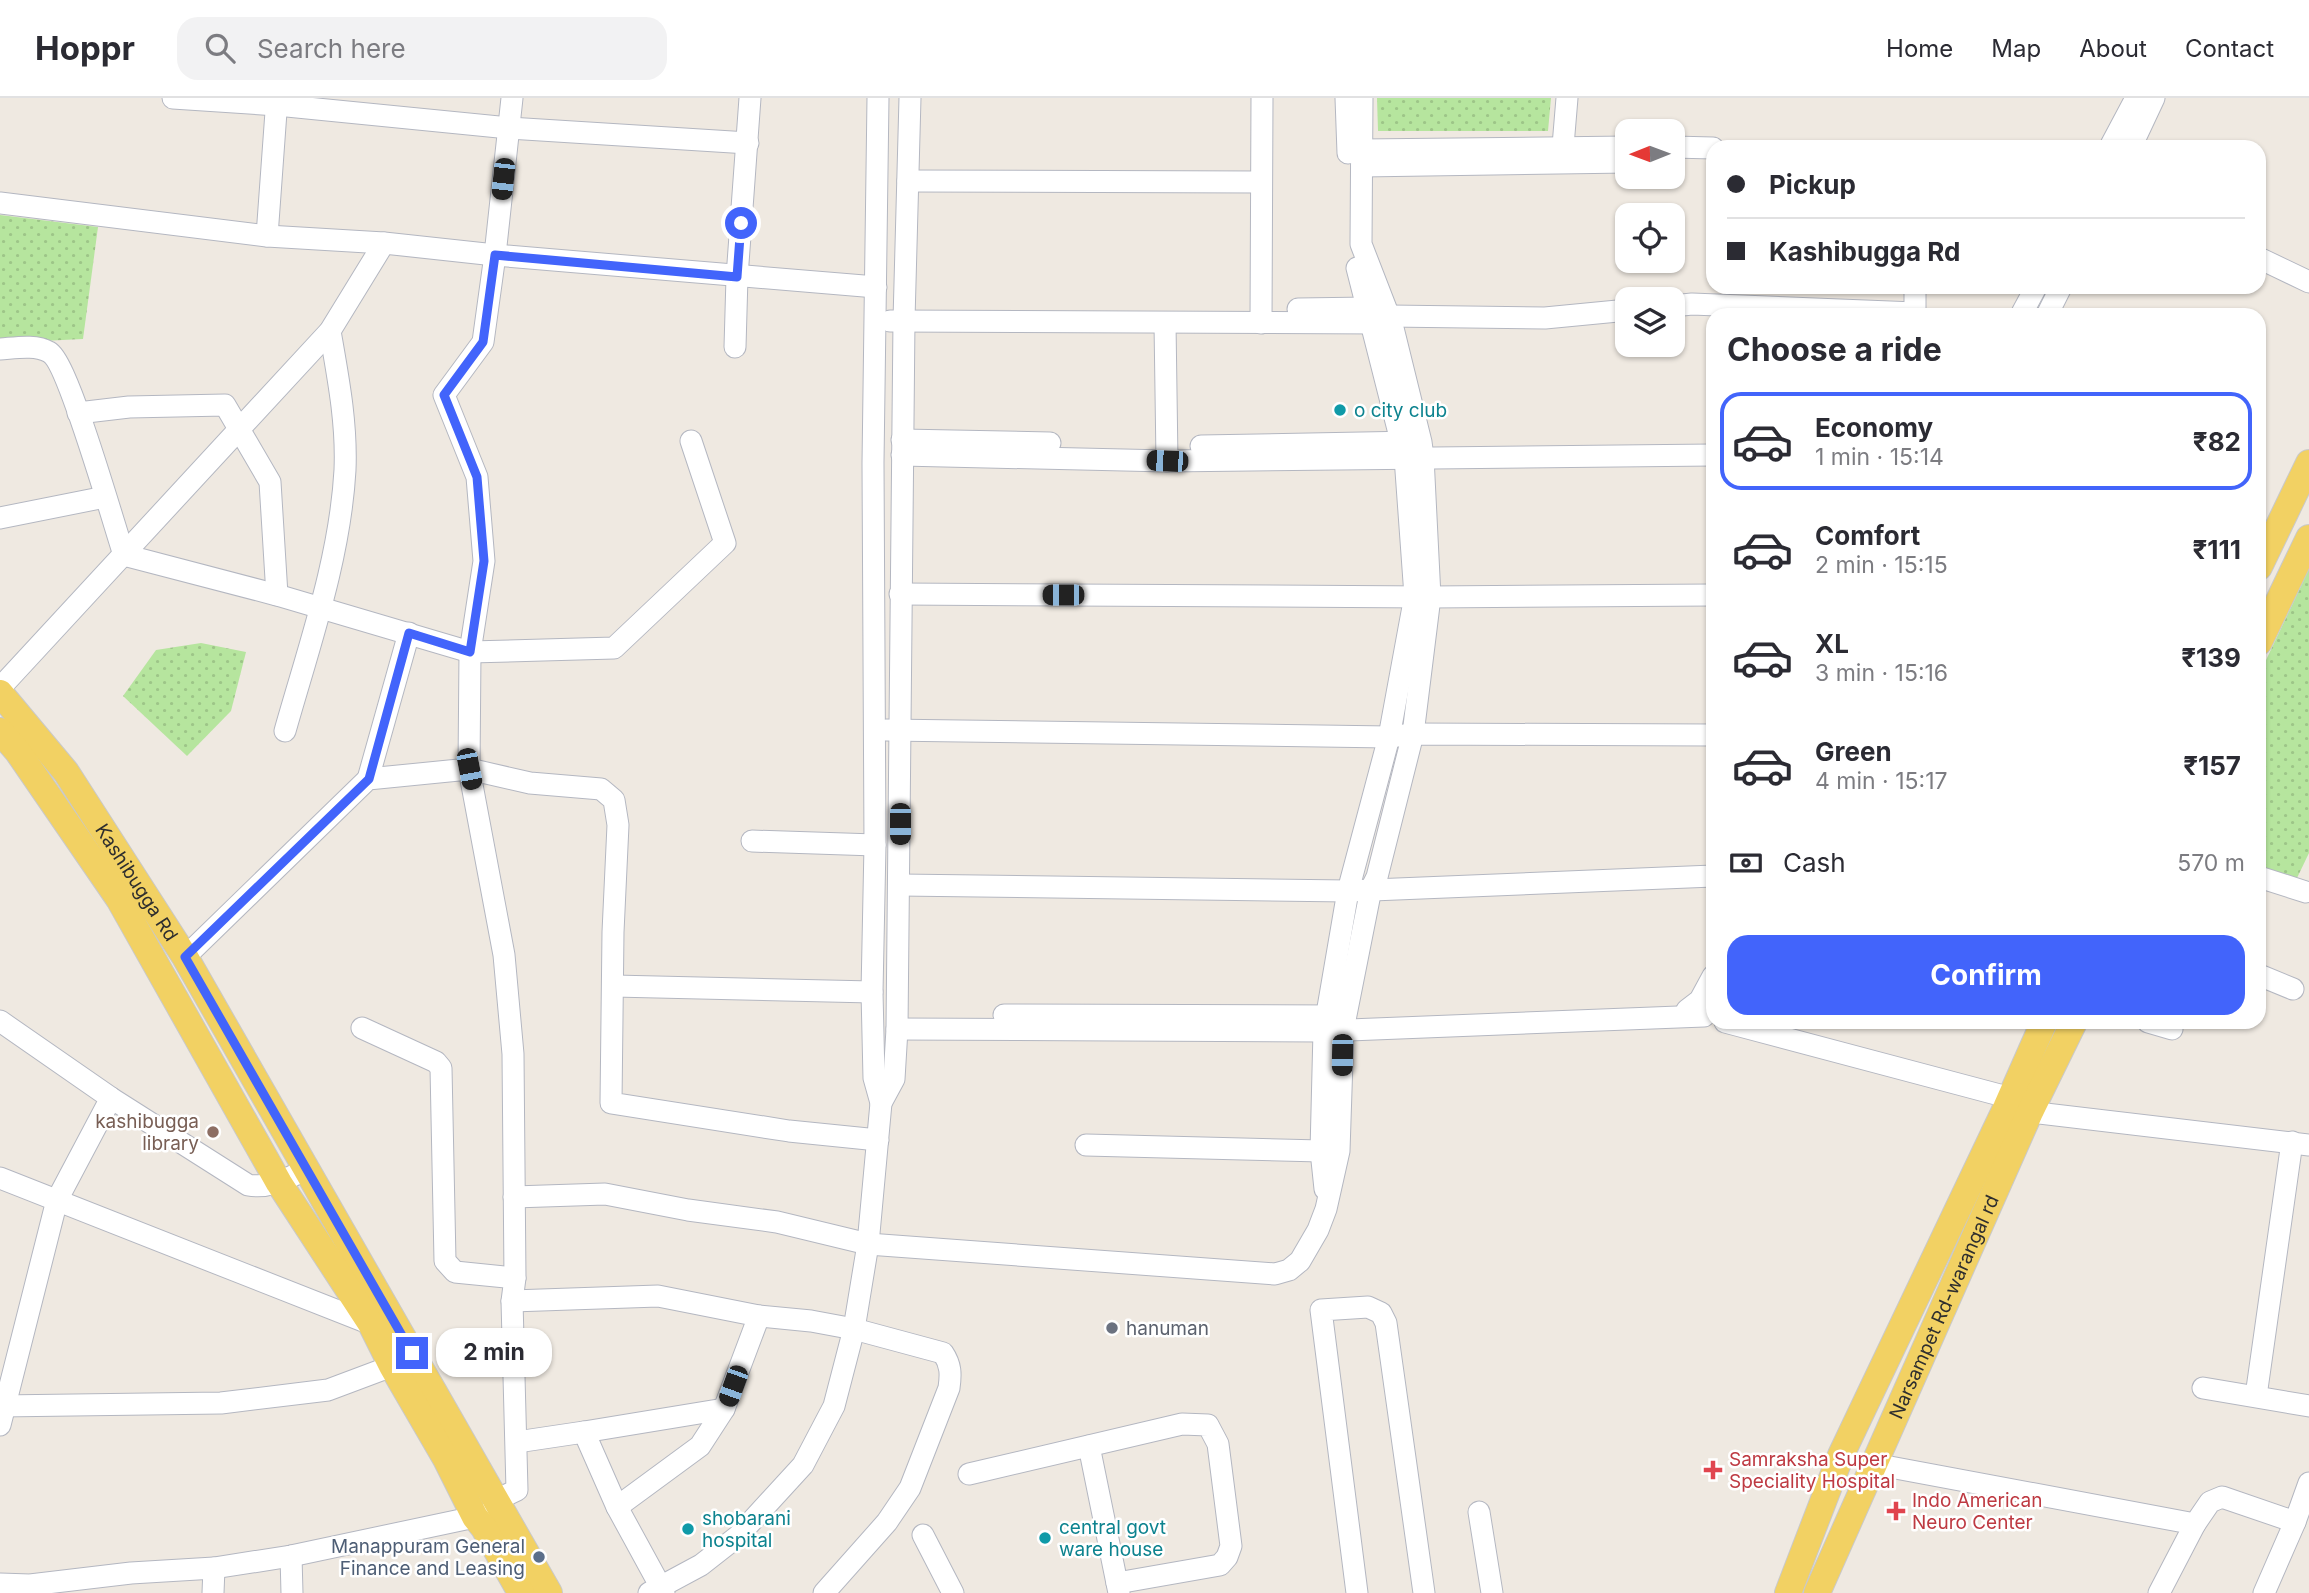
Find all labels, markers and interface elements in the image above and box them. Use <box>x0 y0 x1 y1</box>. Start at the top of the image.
search box <box>177 17 667 80</box>
text: Hoppr <box>35 28 135 68</box>
icon: search <box>201 29 239 67</box>
text: Search here <box>257 33 406 64</box>
text: Home <box>1886 34 1953 63</box>
text: Map <box>1991 34 2041 63</box>
text: About <box>2079 34 2147 63</box>
text: Contact <box>2185 34 2274 63</box>
north arrow <box>1615 119 1685 189</box>
map controls <box>1615 119 1685 357</box>
car <box>491 157 516 201</box>
text: Pickup <box>1769 169 1856 200</box>
button: locate <box>1615 203 1685 273</box>
route start <box>725 207 757 239</box>
text: Kashibugga Rd <box>1769 236 1960 267</box>
button: layers <box>1615 287 1685 357</box>
text: Choose a ride <box>1727 330 1942 369</box>
place label: o city club <box>1354 399 1447 422</box>
marker: o city club <box>1332 402 1348 418</box>
icon: car <box>1731 410 1794 473</box>
text: Economy <box>1815 412 1933 443</box>
text: ₹82 <box>2193 426 2241 457</box>
text: 1 min · 15:14 <box>1815 443 1944 471</box>
car <box>1146 450 1189 472</box>
icon: car <box>1731 518 1794 581</box>
text: Comfort <box>1815 520 1920 551</box>
text: ₹111 <box>2193 534 2241 565</box>
text: 2 min · 15:15 <box>1815 551 1948 579</box>
car <box>1043 585 1085 606</box>
icon: car <box>1731 626 1794 689</box>
text: XL <box>1815 628 1849 659</box>
text: ₹139 <box>2181 642 2241 673</box>
text: 3 min · 15:16 <box>1815 659 1948 687</box>
icon: car <box>1731 734 1794 797</box>
text: Green <box>1815 736 1892 767</box>
car <box>455 746 484 792</box>
text: ₹157 <box>2183 750 2241 781</box>
text: 4 min · 15:17 <box>1815 767 1948 795</box>
car <box>890 803 911 845</box>
street label: Kashibugga Rd <box>90 819 183 946</box>
icon: cash <box>1727 844 1765 882</box>
text: Cash <box>1783 847 1846 878</box>
text: 570 m <box>2177 849 2245 877</box>
button: Confirm <box>1727 935 2245 1015</box>
car <box>1332 1034 1353 1076</box>
place label: kashibugga library <box>95 1110 199 1155</box>
marker: kashibugga library <box>205 1124 221 1140</box>
street label: Narsampet Rd-warangal rd <box>1885 1192 2004 1422</box>
place label: hanuman <box>1126 1317 1209 1340</box>
marker: hanuman <box>1104 1320 1120 1336</box>
callout: 2 min <box>436 1328 552 1378</box>
route end <box>396 1337 428 1369</box>
text: 2 min <box>463 1338 525 1366</box>
car <box>716 1363 751 1409</box>
place label: Samraksha Super Speciality Hospital <box>1729 1448 1895 1493</box>
marker: Samraksha Super Speciality Hospital <box>1703 1460 1723 1480</box>
place label: Indo American Neuro Center <box>1912 1489 2043 1534</box>
marker: Indo American Neuro Center <box>1886 1501 1906 1521</box>
place label: shobarani hospital <box>702 1507 791 1552</box>
place label: central govt ware house <box>1059 1516 1166 1561</box>
marker: shobarani hospital <box>680 1521 696 1537</box>
marker: central govt ware house <box>1037 1530 1053 1546</box>
place label: Manappuram General Finance and Leasing <box>331 1535 525 1580</box>
marker: Manappuram General Finance and Leasing <box>531 1549 547 1565</box>

